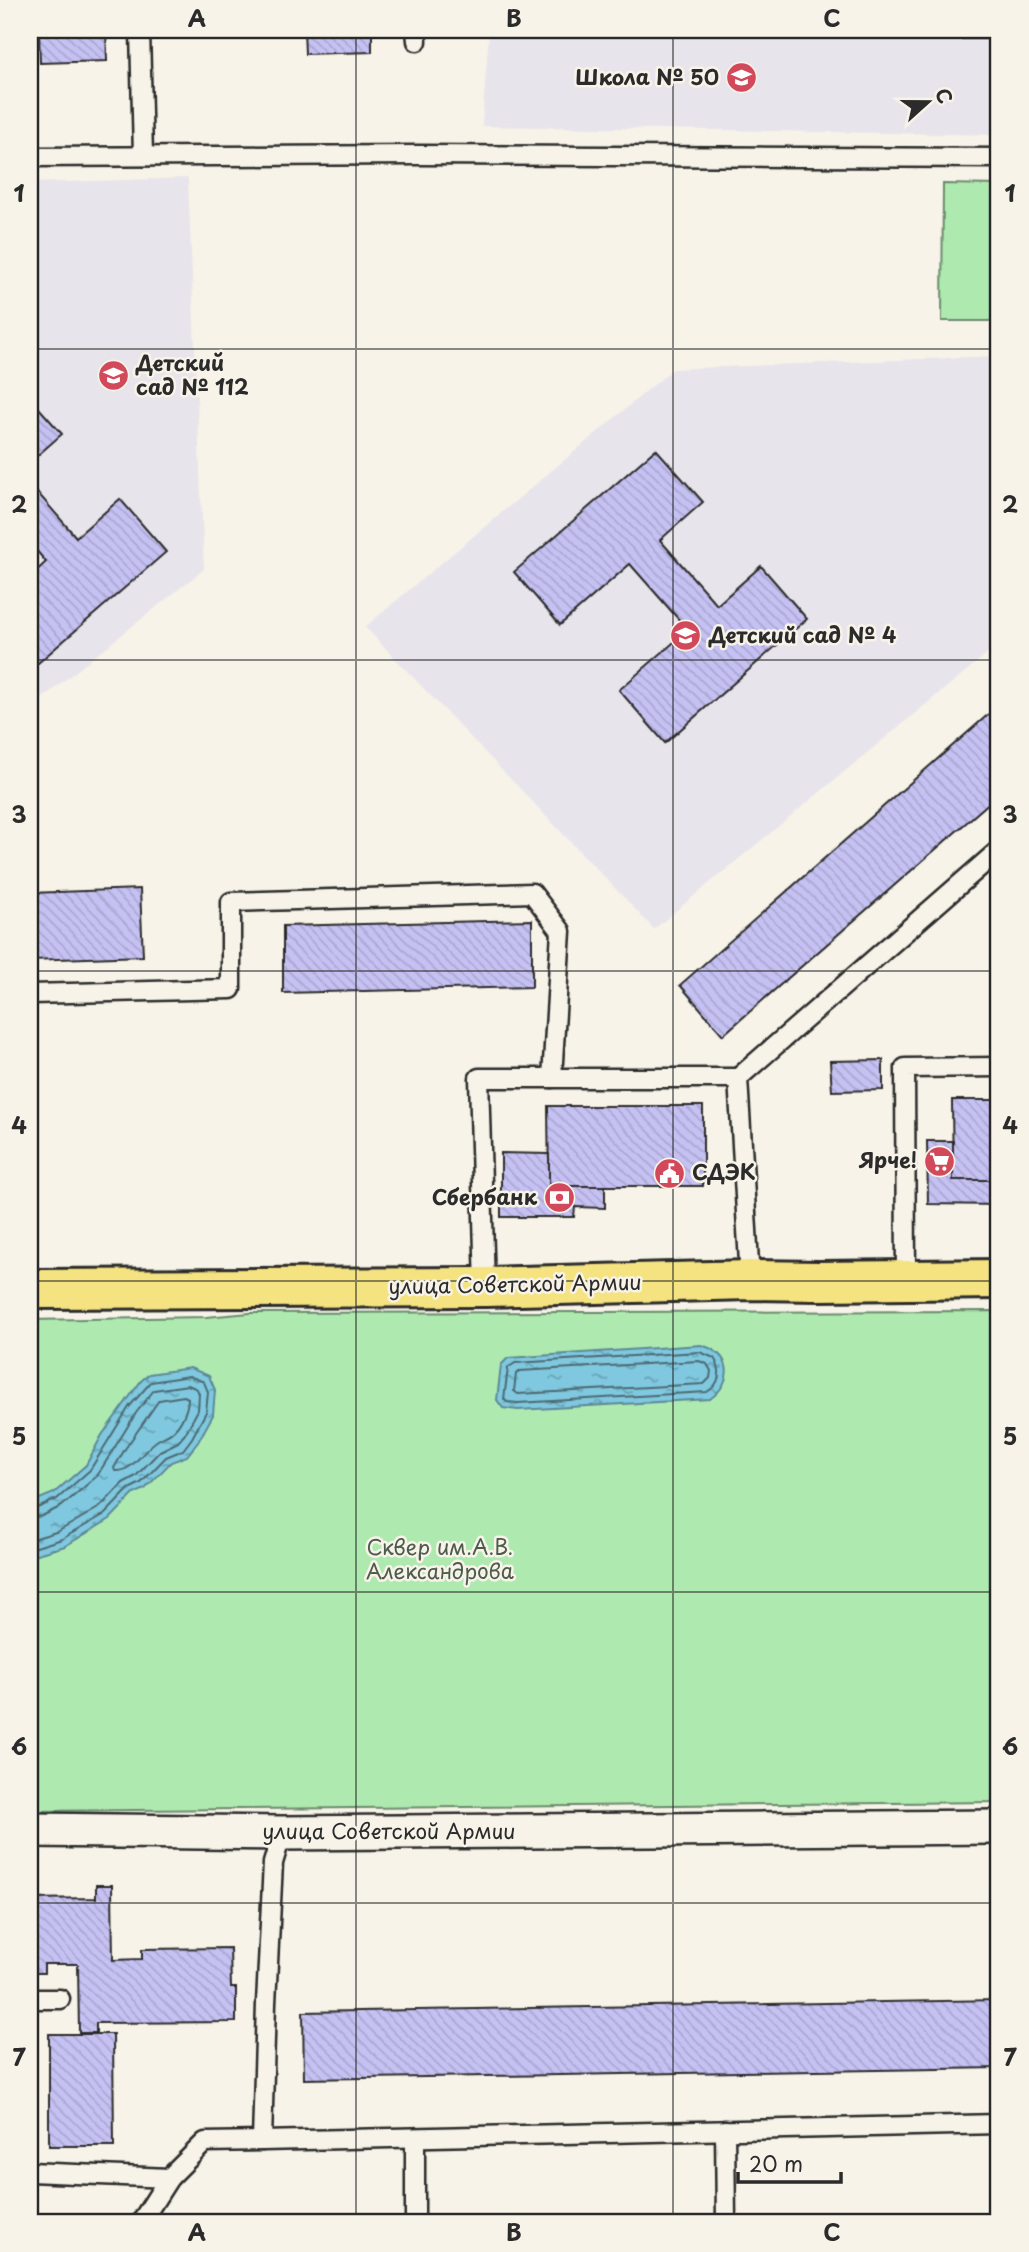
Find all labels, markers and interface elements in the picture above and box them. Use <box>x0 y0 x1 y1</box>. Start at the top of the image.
text: A <box>188 0 206 35</box>
text: B <box>506 0 522 35</box>
text: C <box>823 0 841 35</box>
place label: Школа № 50 <box>575 60 719 92</box>
school or university icon: Школа № 50 <box>725 61 759 95</box>
north arrow <box>892 66 962 136</box>
text: С <box>929 84 960 107</box>
text: 1 <box>14 175 25 210</box>
text: 1 <box>1005 175 1016 210</box>
place label: Детский сад № 112 <box>135 346 249 402</box>
school or university icon: Детский сад № 112 <box>96 359 130 393</box>
text: 2 <box>11 486 27 521</box>
text: 2 <box>1002 486 1018 521</box>
place label: Детский сад № 4 <box>708 618 896 650</box>
school or university icon: Детский сад № 4 <box>669 619 703 653</box>
text: 3 <box>11 796 27 831</box>
text: 3 <box>1002 796 1018 831</box>
text: 4 <box>11 1107 27 1142</box>
text: 4 <box>1002 1107 1018 1142</box>
place label: Ярче! <box>858 1143 917 1175</box>
supermarket icon: Ярче! <box>923 1144 957 1178</box>
place label: СДЭК <box>692 1155 756 1187</box>
public building icon: СДЭК <box>652 1156 686 1190</box>
place label: Сбербанк <box>432 1180 538 1212</box>
bank icon: Сбербанк <box>543 1181 577 1215</box>
street label: улица Советской Армии <box>388 1265 642 1301</box>
text: 5 <box>12 1418 26 1453</box>
text: 5 <box>1003 1418 1017 1453</box>
park label: Сквер им.А.В. Александрова <box>366 1530 514 1586</box>
text: 6 <box>11 1728 27 1763</box>
text: 6 <box>1002 1728 1018 1763</box>
street label: улица Советской Армии <box>262 1814 516 1846</box>
text: 7 <box>12 2039 26 2074</box>
text: 7 <box>1003 2039 1017 2074</box>
scale bar <box>738 2140 842 2184</box>
text: 20 m <box>749 2147 803 2179</box>
text: A <box>188 2214 206 2249</box>
text: B <box>506 2214 522 2249</box>
text: C <box>823 2214 841 2249</box>

